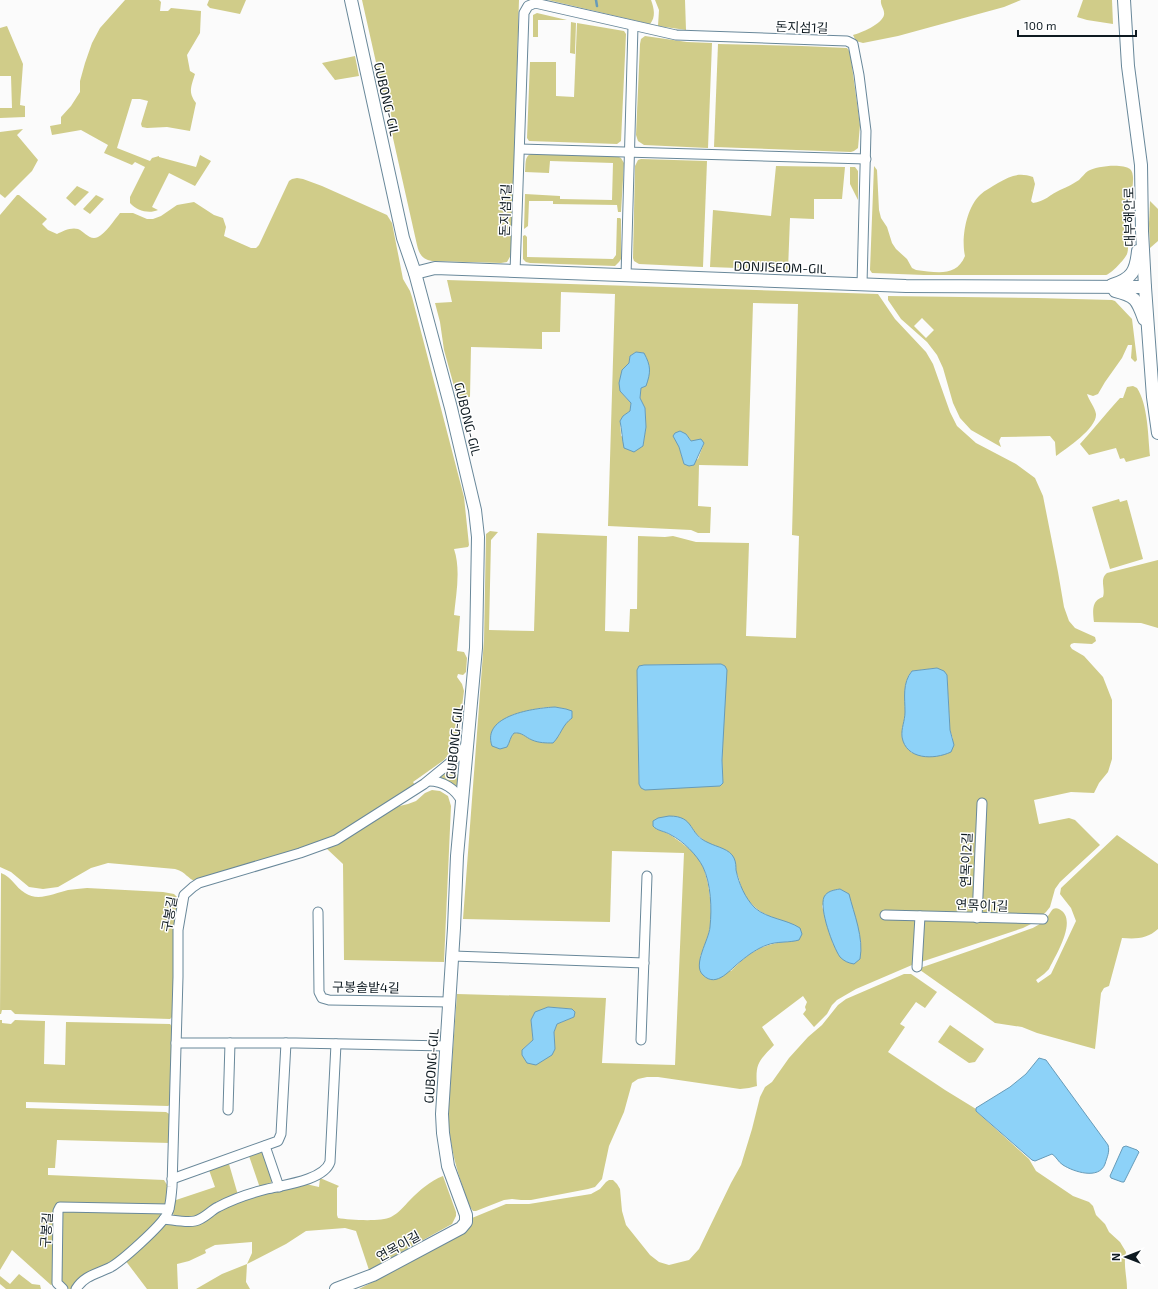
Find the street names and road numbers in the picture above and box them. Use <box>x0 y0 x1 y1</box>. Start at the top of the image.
street label: 돈지섬1길 <box>775 18 829 36</box>
street label: GUBONG-GIL <box>371 61 403 138</box>
street label: 돈지섬1길 <box>496 183 514 237</box>
street label: 대부해안로 <box>1120 187 1138 247</box>
street label: DONJISEOM-GIL <box>733 257 827 277</box>
street label: GUBONG-GIL <box>451 381 485 458</box>
street label: GUBONG-GIL <box>442 704 466 780</box>
street label: 연목이2길 <box>957 832 975 888</box>
street label: 구봉길 <box>158 895 180 933</box>
street label: 연목이1길 <box>955 896 1009 914</box>
street label: 구봉솔밭4길 <box>332 978 400 996</box>
street label: GUBONG-GIL <box>420 1028 442 1104</box>
street label: 구봉길 <box>37 1212 55 1248</box>
street label: 연목이길 <box>373 1227 423 1265</box>

